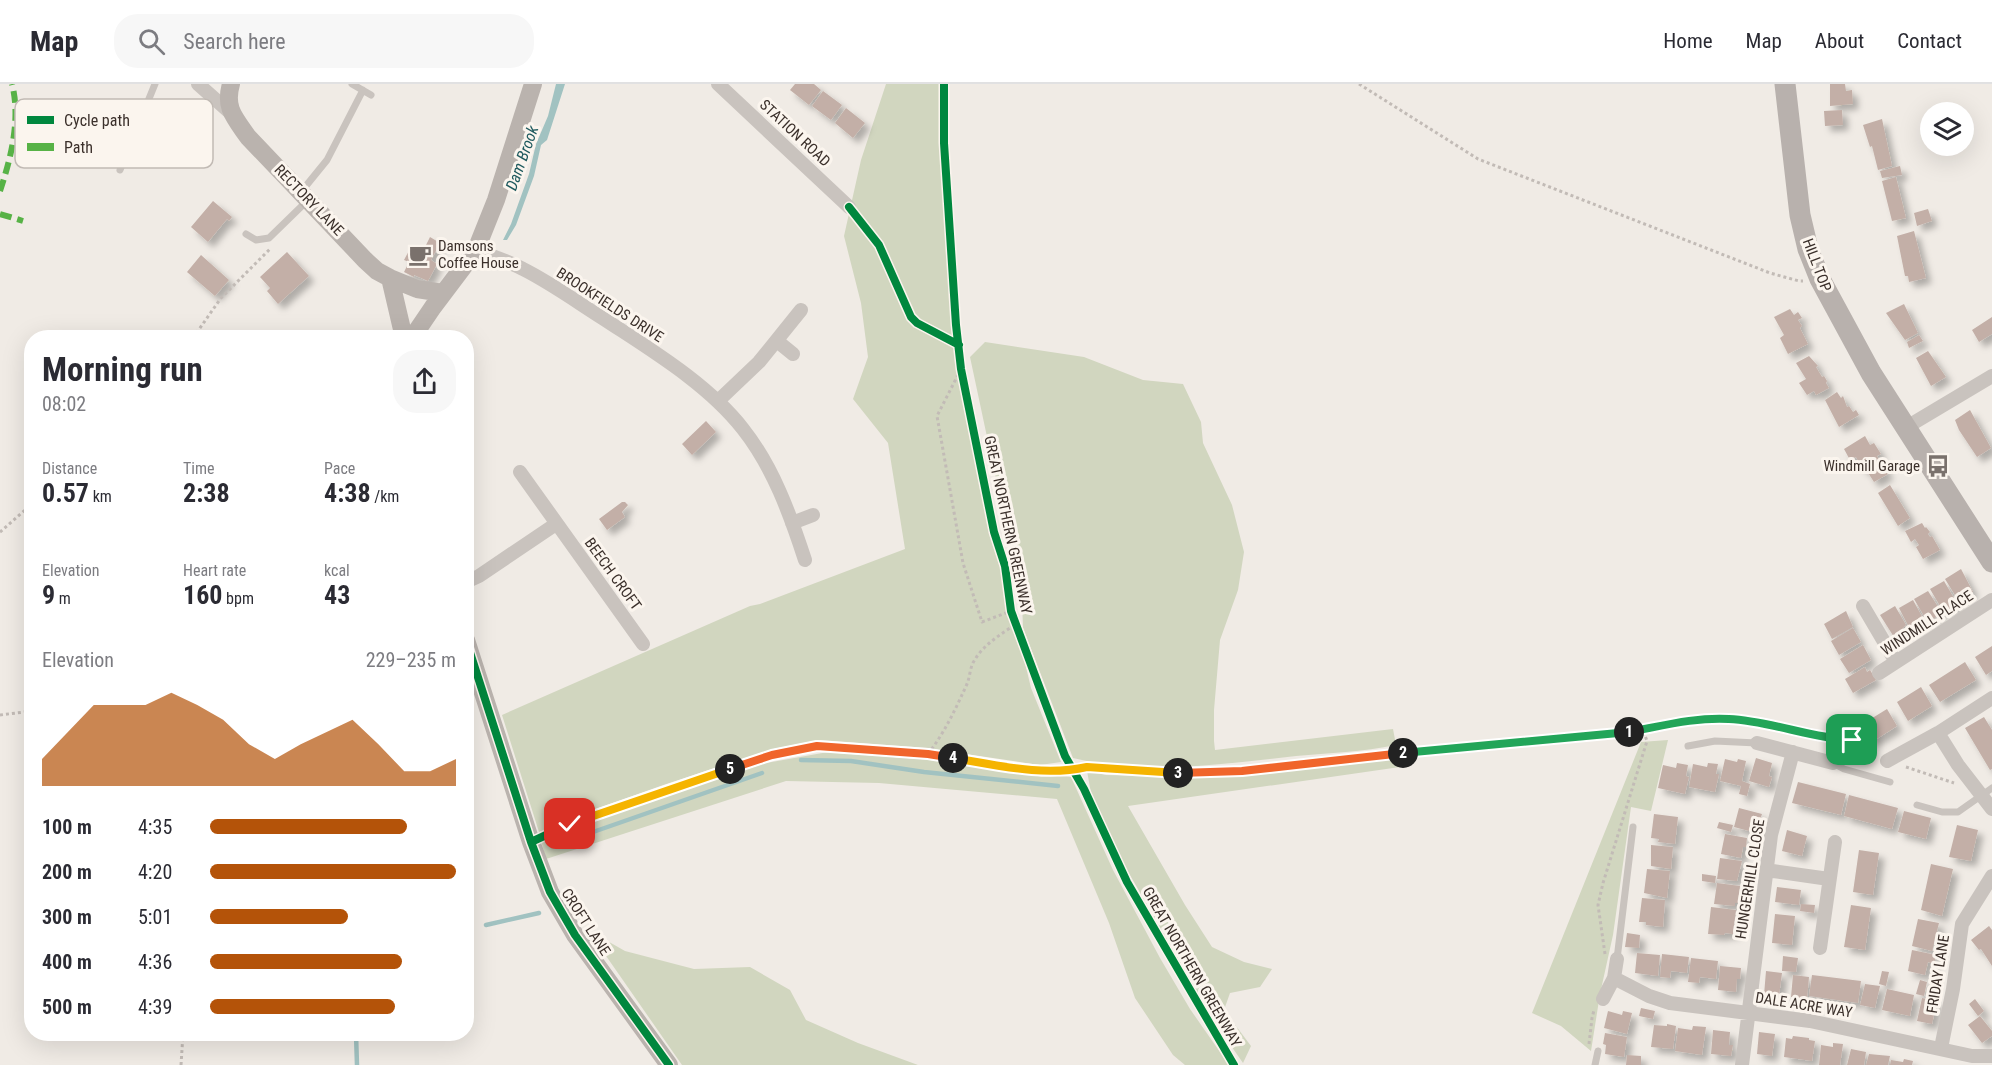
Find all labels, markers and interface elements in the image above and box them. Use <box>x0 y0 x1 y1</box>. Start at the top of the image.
search box <box>114 14 534 68</box>
text: Map <box>30 25 78 58</box>
icon: search <box>135 25 168 58</box>
text: Search here <box>183 29 286 54</box>
text: Home <box>1663 29 1713 53</box>
text: Map <box>1746 29 1782 53</box>
text: About <box>1815 29 1864 53</box>
text: Contact <box>1897 29 1962 53</box>
street label: STATION ROAD <box>756 96 834 170</box>
legend <box>15 99 213 168</box>
map controls <box>1920 102 1974 156</box>
button: layers <box>1920 102 1974 156</box>
text: Cycle path <box>64 111 130 130</box>
water label: Dam Brook <box>502 122 543 193</box>
text: Path <box>64 138 93 157</box>
street label: RECTORY LANE <box>271 161 347 239</box>
street label: HILL TOP <box>1799 236 1835 294</box>
place label: Damsons Coffee House <box>438 237 519 272</box>
cafe icon: Damsons Coffee House <box>407 242 433 268</box>
street label: BROOKFIELDS DRIVE <box>553 264 667 346</box>
text: Morning run <box>42 350 203 389</box>
button: share <box>393 350 456 413</box>
text: 08:02 <box>42 392 86 416</box>
street label: GREAT NORTHERN GREENWAY <box>980 434 1036 616</box>
bus stop icon: Windmill Garage <box>1925 453 1951 479</box>
place label: Windmill Garage <box>1823 457 1920 475</box>
text: Distance <box>42 459 97 478</box>
text: Time <box>183 459 215 478</box>
text: Pace <box>324 459 355 478</box>
text: 0.57 <box>42 478 89 508</box>
text: 2:38 <box>183 478 230 508</box>
text: 4:38 <box>324 478 371 508</box>
text: km <box>89 487 112 506</box>
text: /km <box>371 487 399 506</box>
street label: BEECH CROFT <box>581 534 645 614</box>
text: Elevation <box>42 561 100 580</box>
text: Heart rate <box>183 561 246 580</box>
text: kcal <box>324 561 350 580</box>
text: 9 <box>42 580 55 610</box>
text: 160 <box>183 580 222 610</box>
text: 43 <box>324 580 350 610</box>
street label: WINDMILL PLACE <box>1878 587 1976 659</box>
text: m <box>55 589 71 608</box>
text: bpm <box>222 589 254 608</box>
text: Elevation <box>42 648 114 672</box>
text: 229–235 m <box>366 648 456 672</box>
pin <box>1826 714 1877 765</box>
pin: 1 <box>1614 717 1644 747</box>
text: 1 <box>1625 722 1633 741</box>
icon: arrive <box>1835 723 1868 756</box>
pin: 2 <box>1388 738 1418 768</box>
pin: 4 <box>938 743 968 773</box>
text: 2 <box>1399 743 1407 762</box>
text: 4 <box>949 748 957 767</box>
pin: 5 <box>715 754 745 784</box>
pin: 3 <box>1163 758 1193 788</box>
text: 5 <box>726 759 734 778</box>
text: 3 <box>1174 763 1182 782</box>
pin <box>544 798 595 849</box>
icon: check <box>553 807 586 840</box>
text: 100 m <box>42 815 92 839</box>
text: 4:35 <box>138 815 172 839</box>
street label: HUNGERHILL CLOSE <box>1732 818 1768 940</box>
text: 200 m <box>42 860 92 884</box>
text: 4:20 <box>138 860 172 884</box>
street label: GREAT NORTHERN GREENWAY <box>1139 884 1245 1050</box>
street label: CROFT LANE <box>558 885 614 959</box>
text: 300 m <box>42 905 92 929</box>
text: 5:01 <box>138 905 172 929</box>
street label: FRIDAY LANE <box>1923 933 1953 1015</box>
text: 400 m <box>42 950 92 974</box>
text: 4:36 <box>138 950 172 974</box>
street label: DALE ACRE WAY <box>1754 988 1854 1022</box>
text: 500 m <box>42 995 92 1019</box>
text: 4:39 <box>138 995 172 1019</box>

